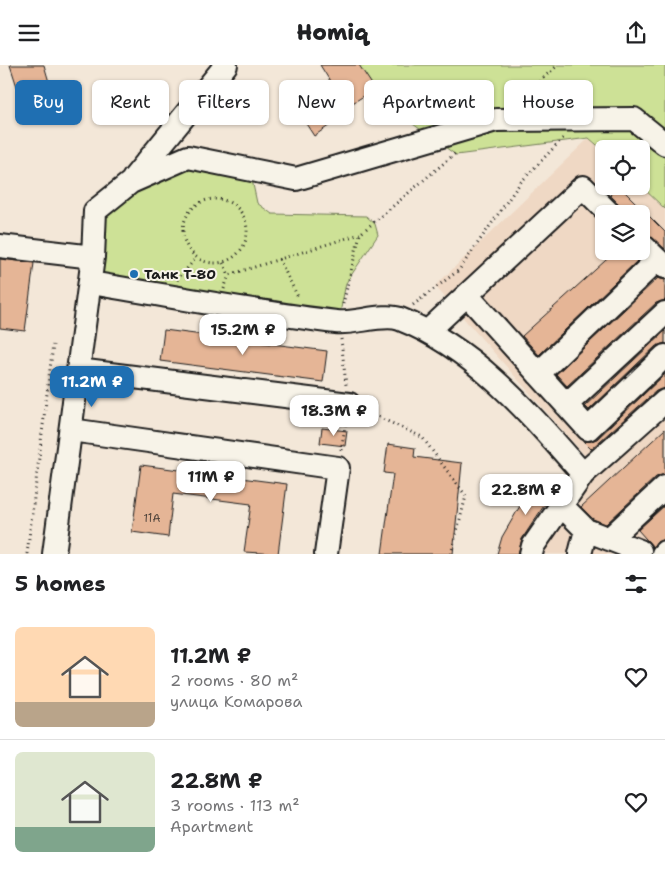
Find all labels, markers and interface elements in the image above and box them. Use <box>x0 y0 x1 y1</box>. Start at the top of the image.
text: Homiq <box>297 18 368 47</box>
icon: menu <box>15 19 43 47</box>
icon: share <box>622 19 650 47</box>
chip: Buy <box>15 80 82 125</box>
chip: Rent <box>92 80 169 125</box>
chip: Filters <box>179 80 269 125</box>
chip: New <box>279 80 354 125</box>
chip: Apartment <box>364 80 494 125</box>
chip: House <box>504 80 593 125</box>
map controls <box>595 140 650 260</box>
button: locate <box>595 140 650 195</box>
button: layers <box>595 205 650 260</box>
place label: Танк Т-80 <box>144 265 216 283</box>
marker: Танк Т-80 <box>128 268 140 280</box>
pin: 15.2M ₽ <box>197 313 289 356</box>
text: 15.2M ₽ <box>210 319 276 340</box>
pin: 11.2M ₽ <box>46 365 138 408</box>
text: 11.2M ₽ <box>61 371 123 392</box>
pin: 18.3M ₽ <box>288 395 380 437</box>
text: 18.3M ₽ <box>301 400 367 421</box>
pin: 11M ₽ <box>176 461 246 503</box>
text: 11M ₽ <box>187 466 235 487</box>
pin: 22.8M ₽ <box>480 473 572 516</box>
text: 22.8M ₽ <box>491 479 561 500</box>
house number: 11А <box>144 511 160 526</box>
text: 5 homes <box>15 570 106 598</box>
icon: filters <box>622 570 650 598</box>
text: 11.2M ₽ <box>170 642 252 670</box>
icon: home <box>55 647 115 707</box>
icon: heart <box>622 663 650 691</box>
text: 2 rooms · 80 m² <box>170 670 298 691</box>
text: улица Комарова <box>170 691 303 712</box>
text: 22.8M ₽ <box>170 767 263 795</box>
icon: home <box>55 772 115 832</box>
icon: heart <box>622 788 650 816</box>
text: 3 rooms · 113 m² <box>170 795 300 816</box>
text: Apartment <box>170 816 253 837</box>

